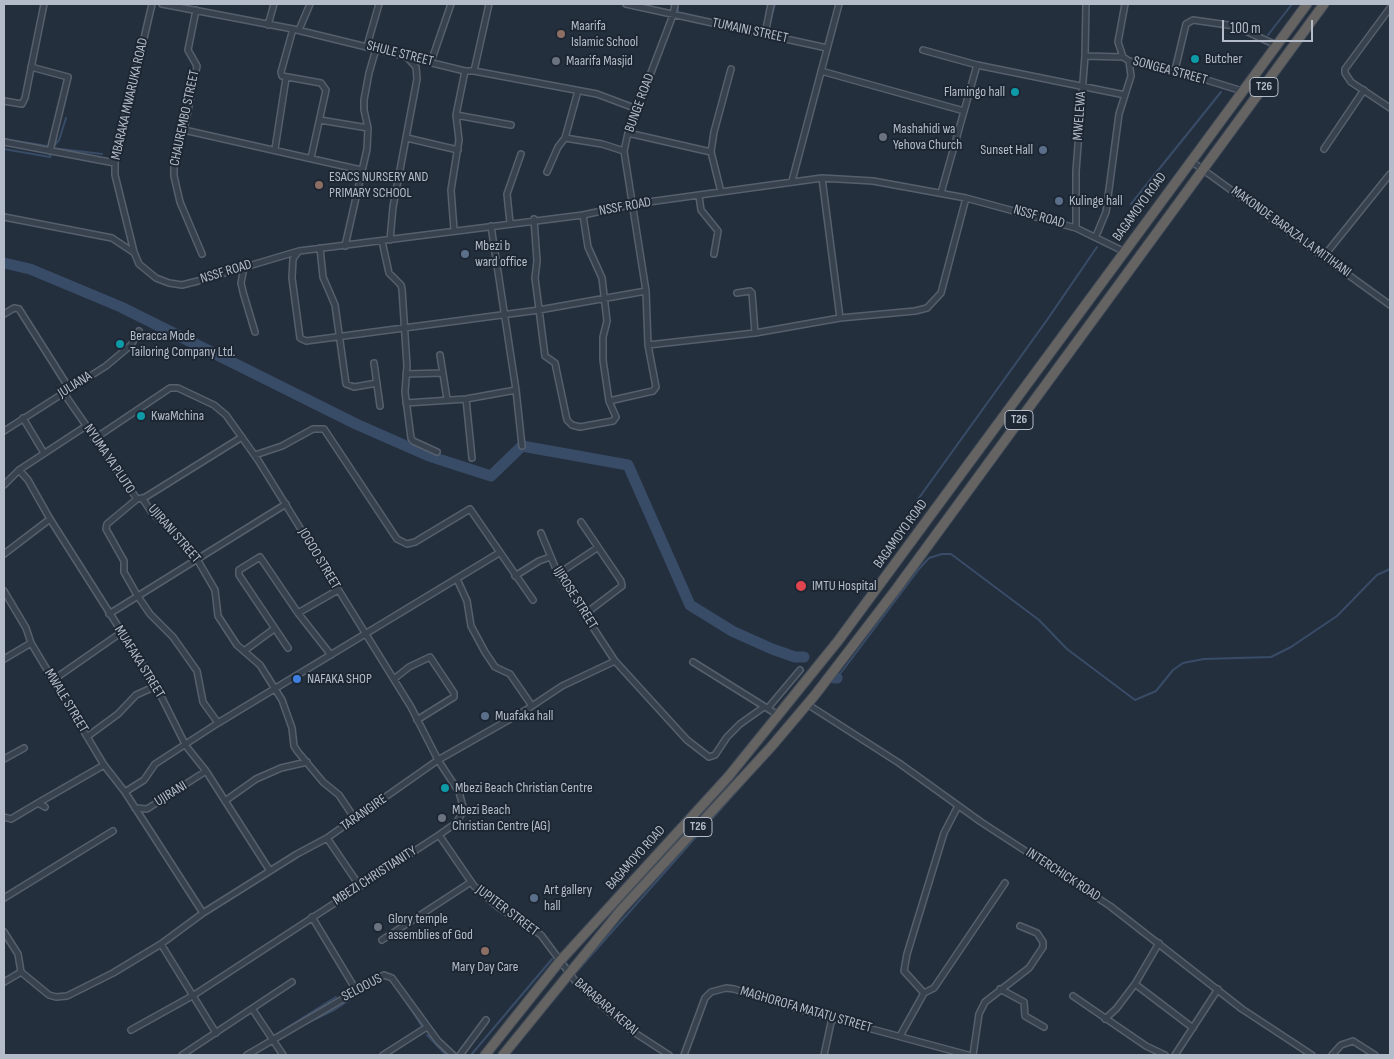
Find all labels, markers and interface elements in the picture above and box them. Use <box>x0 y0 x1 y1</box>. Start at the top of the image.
scale bar <box>1224 10 1315 42</box>
street label: TUMAINI STREET <box>710 15 790 47</box>
place label: Maarifa Islamic School <box>571 18 638 50</box>
text: 100 m <box>1230 19 1261 38</box>
marker: Maarifa Islamic School <box>555 28 567 40</box>
street label: MBARAKA MWARUKA ROAD <box>108 36 152 162</box>
street label: SHULE STREET <box>365 38 435 70</box>
place label: Butcher <box>1205 51 1242 67</box>
place label: Maarifa Masjid <box>566 53 633 69</box>
street label: SONGEA STREET <box>1131 53 1209 89</box>
marker: Butcher <box>1189 53 1201 65</box>
marker: Maarifa Masjid <box>550 55 562 67</box>
street label: CHAUREMBO STREET <box>167 68 203 168</box>
street label: BUNGE ROAD <box>622 71 658 135</box>
road number: T26 <box>1250 77 1278 96</box>
place label: Flamingo hall <box>944 84 1005 100</box>
marker: Flamingo hall <box>1009 86 1021 98</box>
street label: MWELEWA <box>1070 91 1090 141</box>
place label: Mashahidi wa Yehova Church <box>893 121 962 154</box>
marker: Mashahidi wa Yehova Church <box>877 131 889 143</box>
place label: Sunset Hall <box>980 142 1033 158</box>
marker: Sunset Hall <box>1037 144 1049 156</box>
place label: ESACS NURSERY AND PRIMARY SCHOOL <box>329 169 428 202</box>
street label: BAGAMOYO ROAD <box>1109 169 1171 245</box>
marker: ESACS NURSERY AND PRIMARY SCHOOL <box>313 179 325 191</box>
street label: MAKONDE BARAZA LA MITIHANI <box>1228 183 1354 281</box>
place label: Kulinge hall <box>1069 193 1122 209</box>
street label: NSSF ROAD <box>598 194 652 220</box>
marker: Kulinge hall <box>1053 195 1065 207</box>
street label: NSSF ROAD <box>1011 202 1067 232</box>
place label: Mbezi b ward office <box>475 238 527 270</box>
marker: Mbezi b ward office <box>459 248 471 260</box>
street label: NSSF ROAD <box>198 256 254 288</box>
place label: Beracca Mode Tailoring Company Ltd. <box>130 328 235 361</box>
marker: Beracca Mode Tailoring Company Ltd. <box>114 338 126 350</box>
street label: JULIANA <box>55 368 95 402</box>
place label: KwaMchina <box>151 408 204 424</box>
marker: KwaMchina <box>135 410 147 422</box>
road number: T26 <box>1005 410 1033 430</box>
street label: NYUMA YA PLUTO <box>80 421 138 497</box>
street label: BAGAMOYO ROAD <box>870 496 932 572</box>
street label: UJIRANI STREET <box>144 501 204 567</box>
street label: JOGOO STREET <box>294 525 344 593</box>
street label: IJJROSE STREET <box>549 563 601 633</box>
place label: IMTU Hospital <box>812 578 877 594</box>
marker: IMTU Hospital <box>794 579 808 593</box>
street label: MUAFAKA STREET <box>110 623 168 701</box>
street label: MWALE STREET <box>40 666 92 736</box>
place label: NAFAKA SHOP <box>307 671 372 687</box>
marker: NAFAKA SHOP <box>291 673 303 685</box>
place label: Muafaka hall <box>495 708 553 724</box>
marker: Muafaka hall <box>479 710 491 722</box>
street label: UJIRANI <box>152 778 190 810</box>
place label: Mbezi Beach Christian Centre <box>455 780 593 796</box>
marker: Mbezi Beach Christian Centre <box>439 782 451 794</box>
street label: TARANGIRE <box>338 791 390 835</box>
place label: Mbezi Beach Christian Centre (AG) <box>452 802 550 834</box>
marker: Mbezi Beach Christian Centre (AG) <box>436 812 448 824</box>
road number: T26 <box>684 818 712 836</box>
street label: BAGAMOYO ROAD <box>603 822 669 894</box>
street label: MBEZI CHRISTIANITY <box>330 843 420 909</box>
street label: INTERCHICK ROAD <box>1022 845 1104 905</box>
street label: JUPITER STREET <box>472 882 542 940</box>
place label: Art gallery hall <box>544 882 592 914</box>
marker: Art gallery hall <box>528 892 540 904</box>
place label: Glory temple assemblies of God <box>388 911 473 944</box>
marker: Glory temple assemblies of God <box>372 921 384 933</box>
marker: Mary Day Care <box>479 945 491 957</box>
place label: Mary Day Care <box>452 959 518 975</box>
street label: SELOOUS <box>339 970 385 1006</box>
street label: BARABARA KERAI <box>571 975 641 1039</box>
street label: MAGHOROFA MATATU STREET <box>738 983 874 1037</box>

